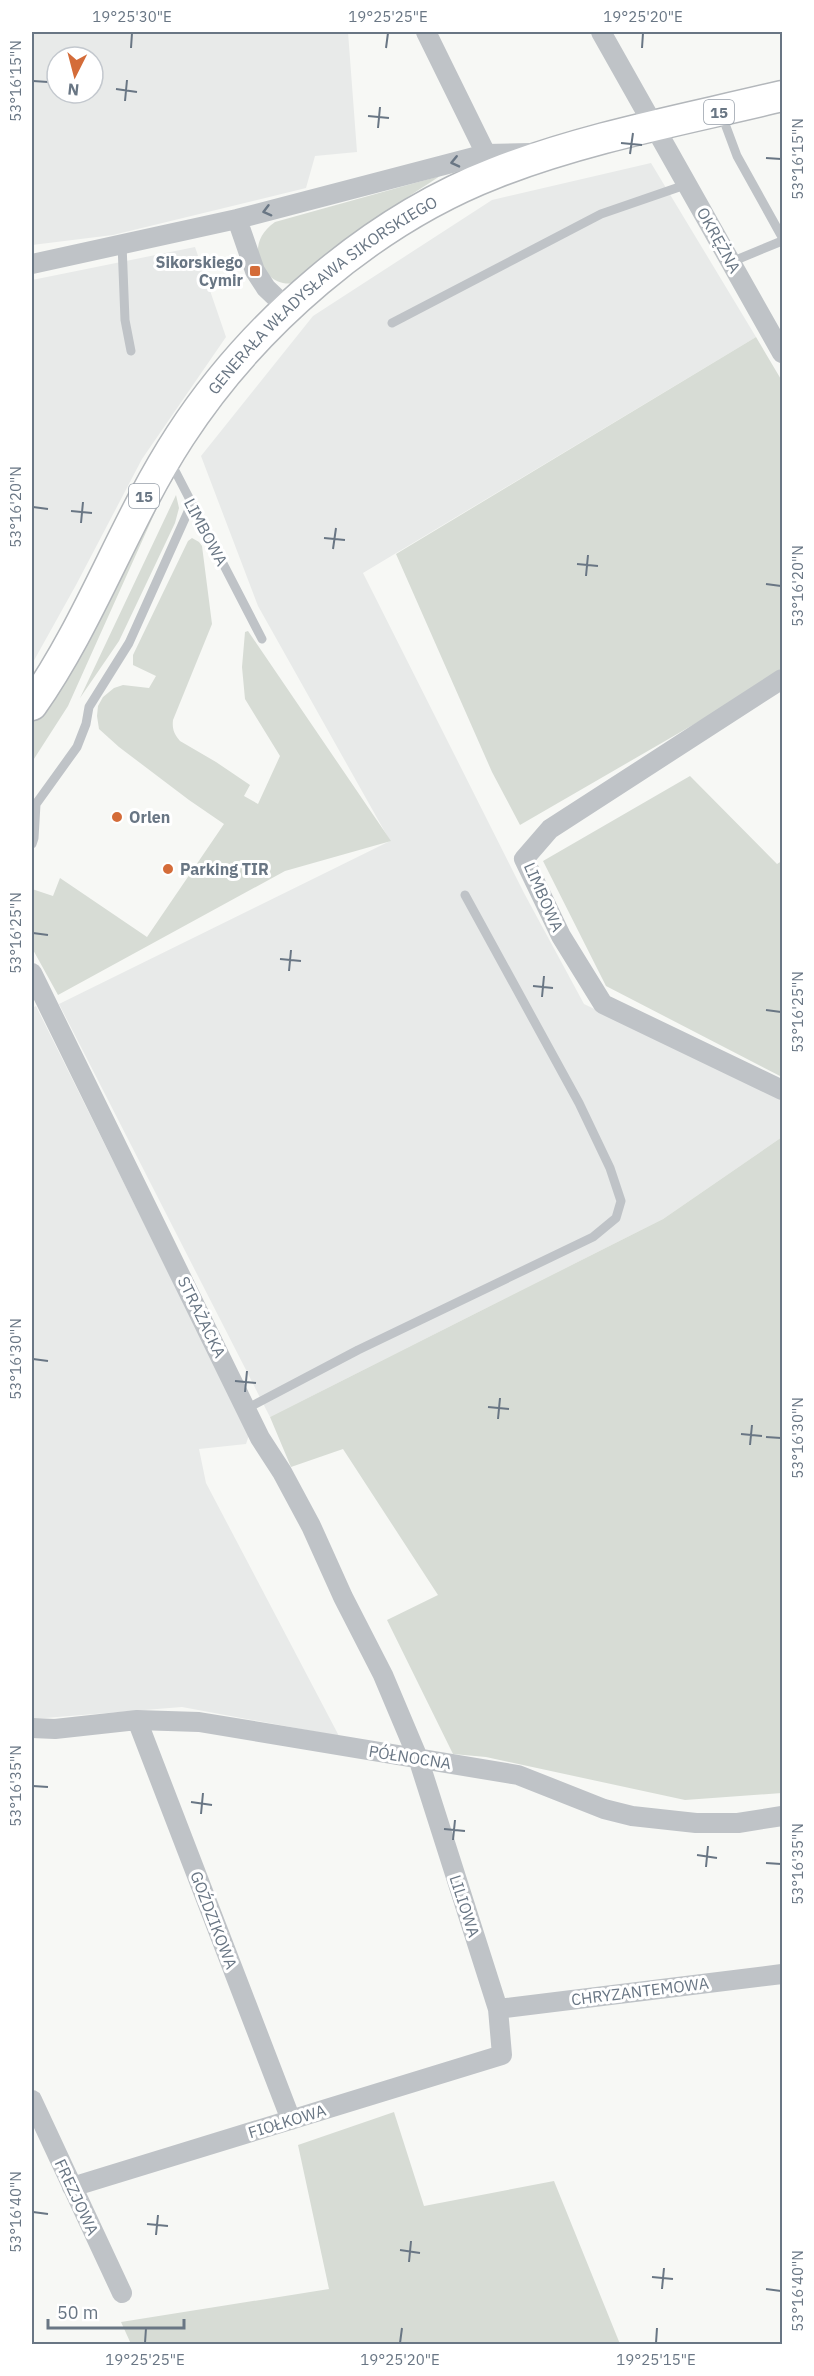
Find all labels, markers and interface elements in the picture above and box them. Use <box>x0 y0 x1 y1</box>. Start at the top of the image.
text: 19°25'30"E <box>92 7 172 26</box>
text: 19°25'25"E <box>348 7 428 26</box>
text: 19°25'20"E <box>603 7 683 26</box>
text: 53°16'15"N <box>6 40 25 122</box>
north arrow <box>45 45 105 105</box>
text: N <box>67 79 80 100</box>
road number: 15 <box>704 100 734 124</box>
text: 53°16'15"N <box>788 118 807 200</box>
one-way arrow <box>450 154 460 167</box>
street label: GENERAŁA WŁADYSŁAWA SIKORSKIEGO <box>203 191 441 398</box>
one-way arrow <box>262 204 272 217</box>
street label: OKRĘŻNA <box>693 204 745 276</box>
place label: Sikorskiego Cymir <box>156 252 244 290</box>
marker: Sikorskiego Cymir <box>248 264 262 278</box>
text: 53°16'20"N <box>6 466 25 548</box>
road number: 15 <box>129 484 159 508</box>
street label: LIMBOWA <box>180 495 232 569</box>
text: 53°16'20"N <box>788 545 807 627</box>
place label: Orlen <box>129 807 170 827</box>
marker: Orlen <box>110 810 124 824</box>
place label: Parking TIR <box>180 859 269 879</box>
street label: LIMBOWA <box>520 859 568 935</box>
marker: Parking TIR <box>161 862 175 876</box>
text: 53°16'25"N <box>6 892 25 974</box>
text: 53°16'25"N <box>788 971 807 1053</box>
street label: STRAŻACKA <box>174 1273 230 1361</box>
text: 53°16'30"N <box>6 1318 25 1400</box>
text: 53°16'30"N <box>788 1397 807 1479</box>
street label: PÓŁNOCNA <box>367 1740 453 1773</box>
text: 53°16'35"N <box>6 1745 25 1827</box>
text: 53°16'35"N <box>788 1823 807 1905</box>
street label: GOŹDZIKOWA <box>186 1868 243 1972</box>
street label: LILIOWA <box>446 1872 484 1940</box>
street label: CHRYZANTEMOWA <box>570 1973 710 2009</box>
street label: FIOŁKOWA <box>246 2100 328 2142</box>
street label: FREZJOWA <box>51 2156 103 2238</box>
text: 53°16'40"N <box>6 2171 25 2253</box>
text: 53°16'40"N <box>788 2250 807 2332</box>
scale bar <box>48 2292 184 2330</box>
text: 50 m <box>57 2301 99 2324</box>
text: 19°25'25"E <box>105 2350 185 2369</box>
text: 19°25'20"E <box>360 2350 440 2369</box>
text: 19°25'15"E <box>616 2350 696 2369</box>

